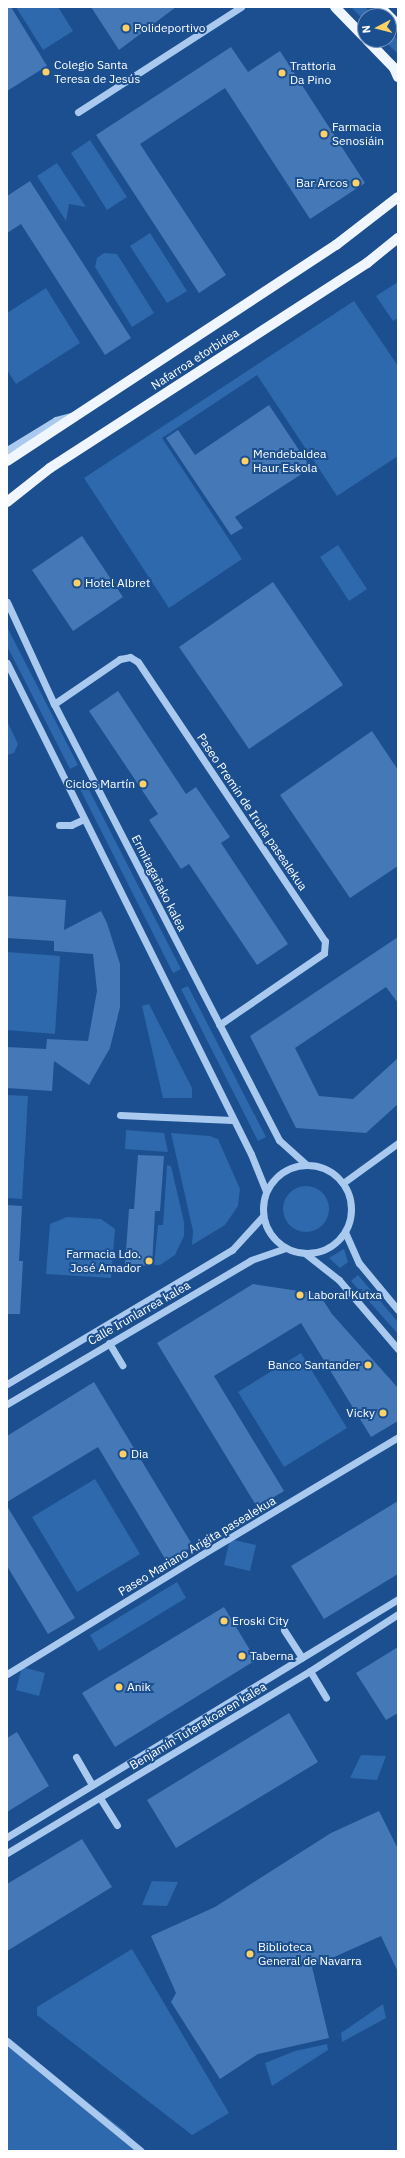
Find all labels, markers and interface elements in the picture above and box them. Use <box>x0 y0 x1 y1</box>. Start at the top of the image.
north arrow <box>357 8 397 48</box>
place label: Polideportivo <box>134 21 205 35</box>
marker: Polideportivo <box>121 23 131 33</box>
text: N <box>359 25 374 34</box>
place label: Colegio Santa Teresa de Jesús <box>54 58 140 86</box>
place label: Trattoria Da Pino <box>290 59 336 87</box>
marker: Colegio Santa Teresa de Jesús <box>41 67 51 77</box>
marker: Trattoria Da Pino <box>277 68 287 78</box>
place label: Farmacia Senosiáin <box>332 120 384 148</box>
marker: Farmacia Senosiáin <box>319 129 329 139</box>
place label: Bar Arcos <box>296 176 348 190</box>
marker: Bar Arcos <box>351 178 361 188</box>
street label: Nafarroa etorbidea <box>148 325 242 393</box>
place label: Mendebaldea Haur Eskola <box>253 447 326 475</box>
marker: Mendebaldea Haur Eskola <box>240 456 250 466</box>
place label: Hotel Albret <box>85 576 150 590</box>
marker: Hotel Albret <box>72 578 82 588</box>
street label: Paseo Premin de Iruña pasealekua <box>194 731 310 893</box>
place label: Ciclos Martín <box>65 777 135 791</box>
marker: Ciclos Martín <box>138 779 148 789</box>
street label: Ermitagañako kalea <box>129 832 189 934</box>
place label: Farmacia Ldo. José Amador <box>66 1247 141 1275</box>
marker: Farmacia Ldo. José Amador <box>144 1256 154 1266</box>
street label: Calle Irunlarrea kalea <box>85 1278 193 1348</box>
place label: Laboral Kutxa <box>308 1288 382 1302</box>
marker: Laboral Kutxa <box>295 1290 305 1300</box>
place label: Banco Santander <box>268 1358 360 1372</box>
marker: Banco Santander <box>363 1360 373 1370</box>
place label: Vicky <box>346 1406 375 1420</box>
marker: Vicky <box>378 1408 388 1418</box>
place label: Dia <box>131 1447 148 1461</box>
marker: Dia <box>118 1449 128 1459</box>
street label: Paseo Mariano Arigita pasealekua <box>116 1493 278 1599</box>
place label: Eroski City <box>232 1614 289 1628</box>
marker: Eroski City <box>219 1616 229 1626</box>
place label: Taberna <box>250 1649 294 1663</box>
marker: Taberna <box>237 1651 247 1661</box>
street label: Benjamín Tuterakoaren kalea <box>127 1679 269 1773</box>
place label: Anik <box>127 1680 151 1694</box>
marker: Anik <box>114 1682 124 1692</box>
place label: Biblioteca General de Navarra <box>258 1940 362 1968</box>
marker: Biblioteca General de Navarra <box>245 1949 255 1959</box>

